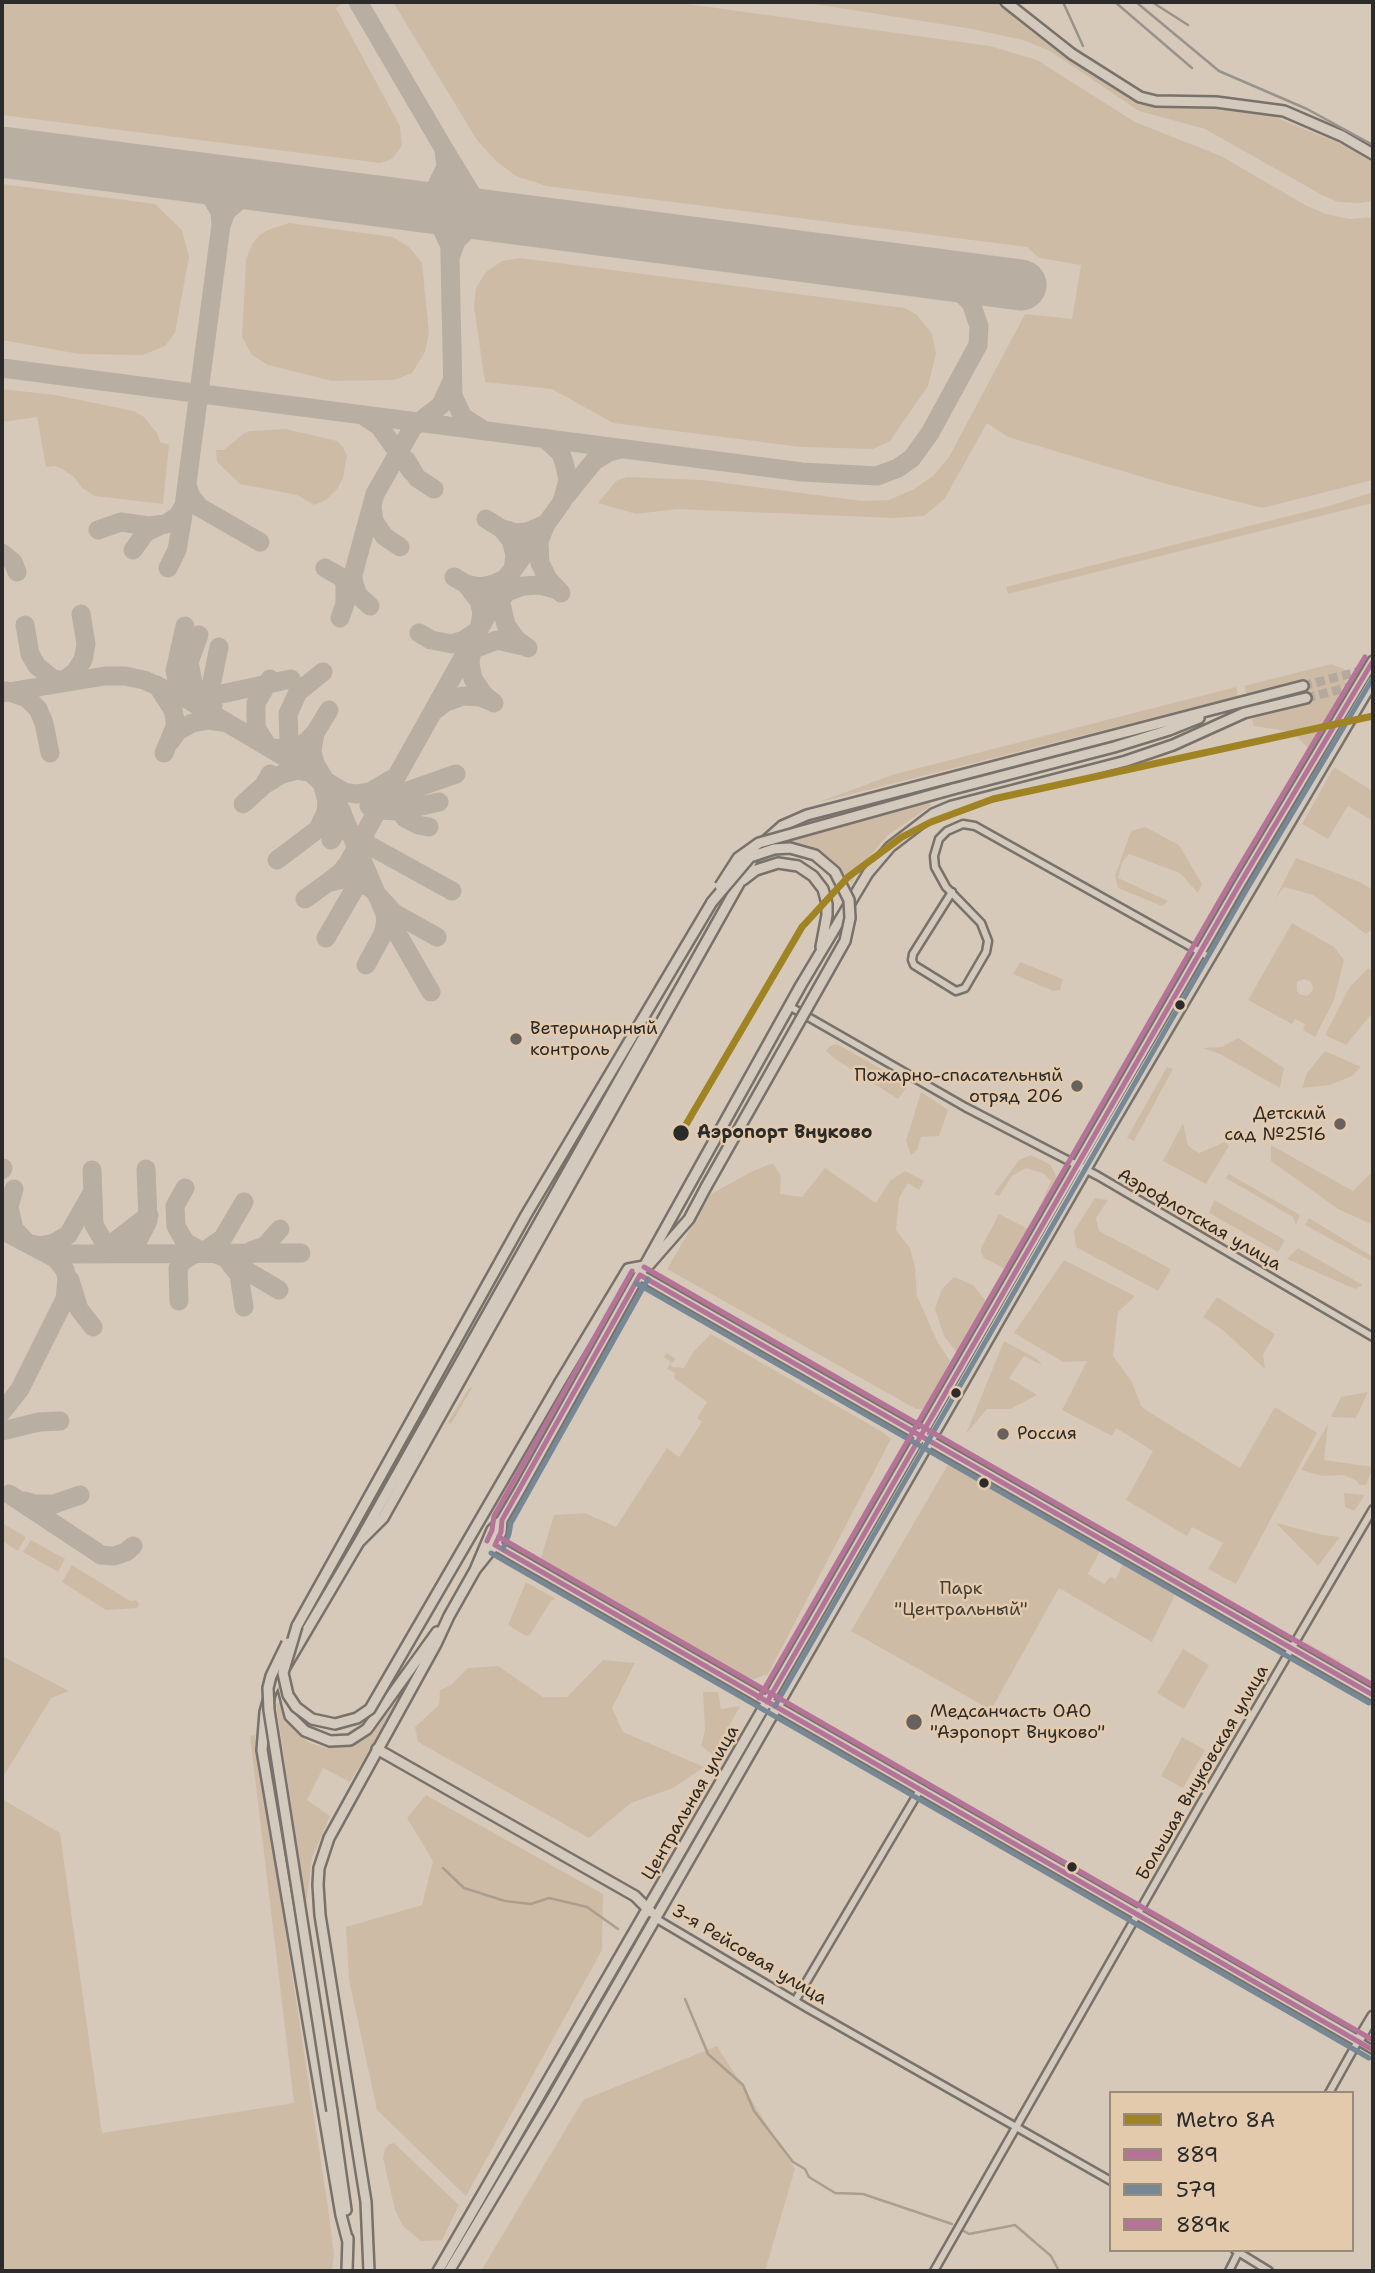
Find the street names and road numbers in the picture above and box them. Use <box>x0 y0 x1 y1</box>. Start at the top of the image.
street label: Аэрофлотская улица <box>1113 1164 1285 1276</box>
street label: Большая Внуковская улица <box>1132 1661 1274 1885</box>
street label: Центральная улица <box>638 1722 744 1884</box>
street label: 3-я Рейсовая улица <box>667 1900 831 2010</box>

